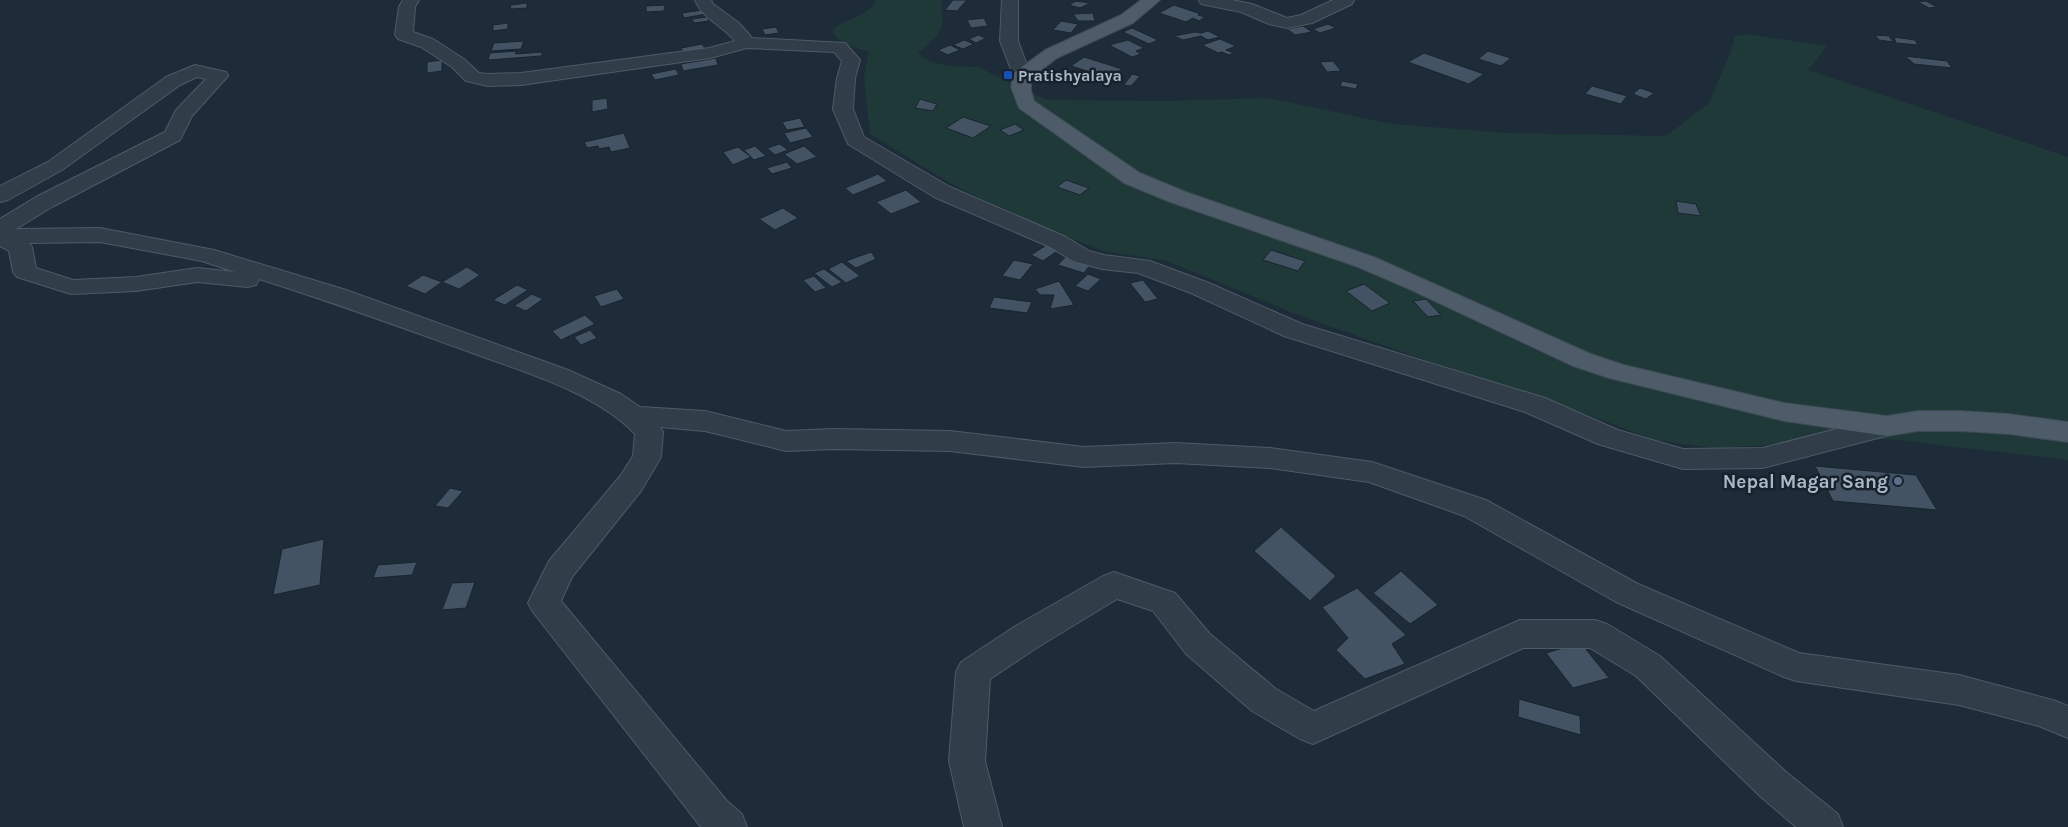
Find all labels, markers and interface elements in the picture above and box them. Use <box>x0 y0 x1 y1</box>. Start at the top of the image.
place label: Pratishyalaya <box>1018 66 1122 85</box>
marker: Pratishyalaya <box>1002 69 1014 81</box>
place label: Nepal Magar Sang <box>1723 471 1888 493</box>
marker: Nepal Magar Sang <box>1892 475 1904 487</box>

